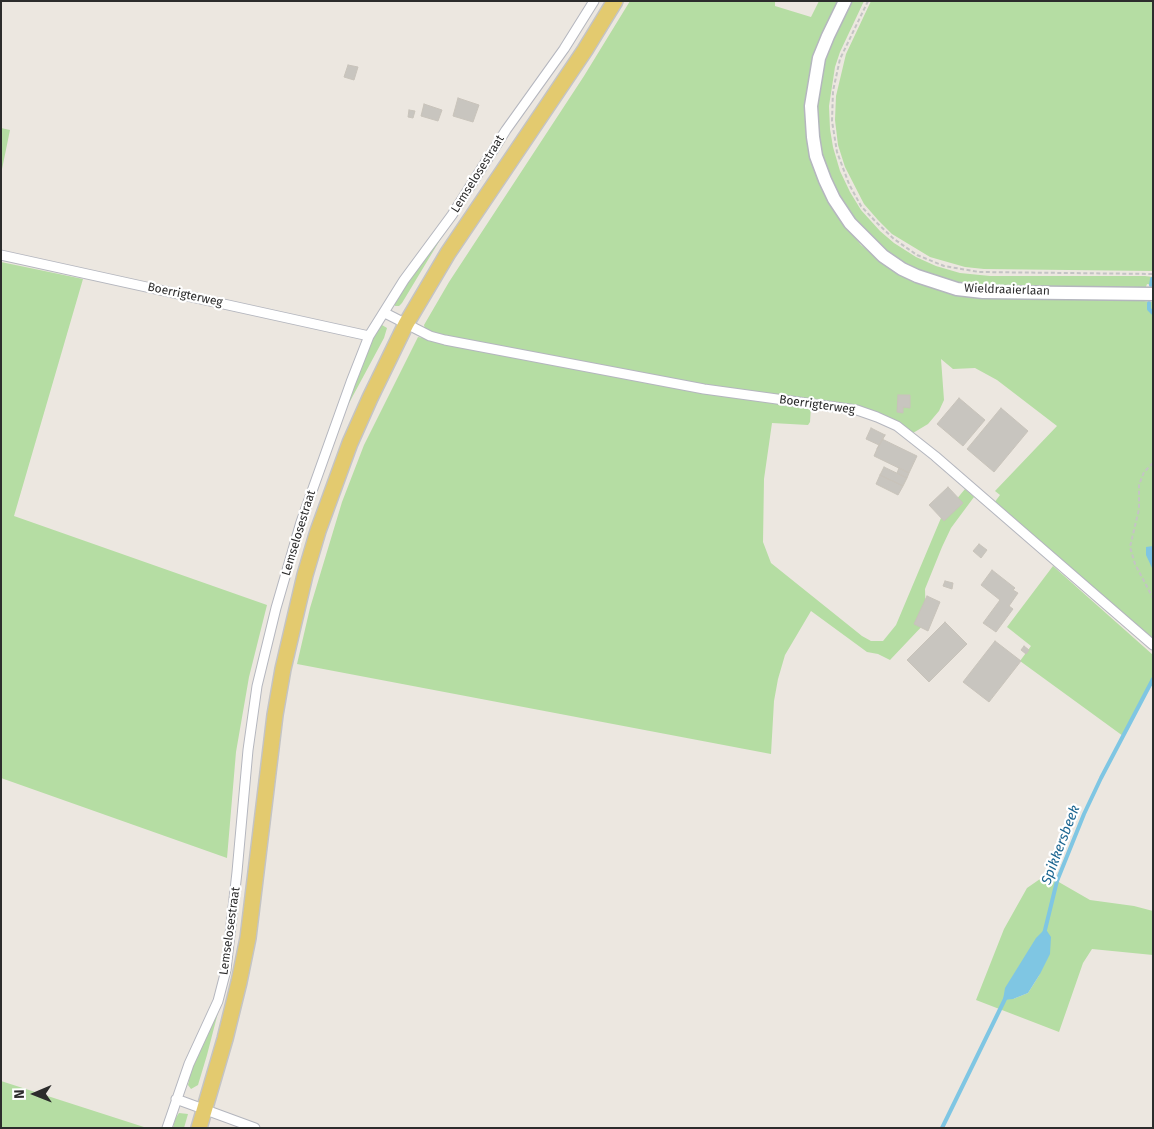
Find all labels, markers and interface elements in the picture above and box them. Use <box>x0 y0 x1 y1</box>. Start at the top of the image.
street label: Lemselosestraat <box>448 133 508 215</box>
street label: Boerrigterweg <box>146 280 224 310</box>
street label: Wieldraaierlaan <box>964 281 1050 299</box>
street label: Boerrigterweg <box>778 393 856 417</box>
street label: Lemselosestraat <box>279 488 319 578</box>
water label: Spikkersbeek <box>1038 803 1084 887</box>
street label: Lemselosestraat <box>217 886 243 976</box>
north arrow <box>10 1069 60 1119</box>
text: N <box>11 1089 28 1099</box>

